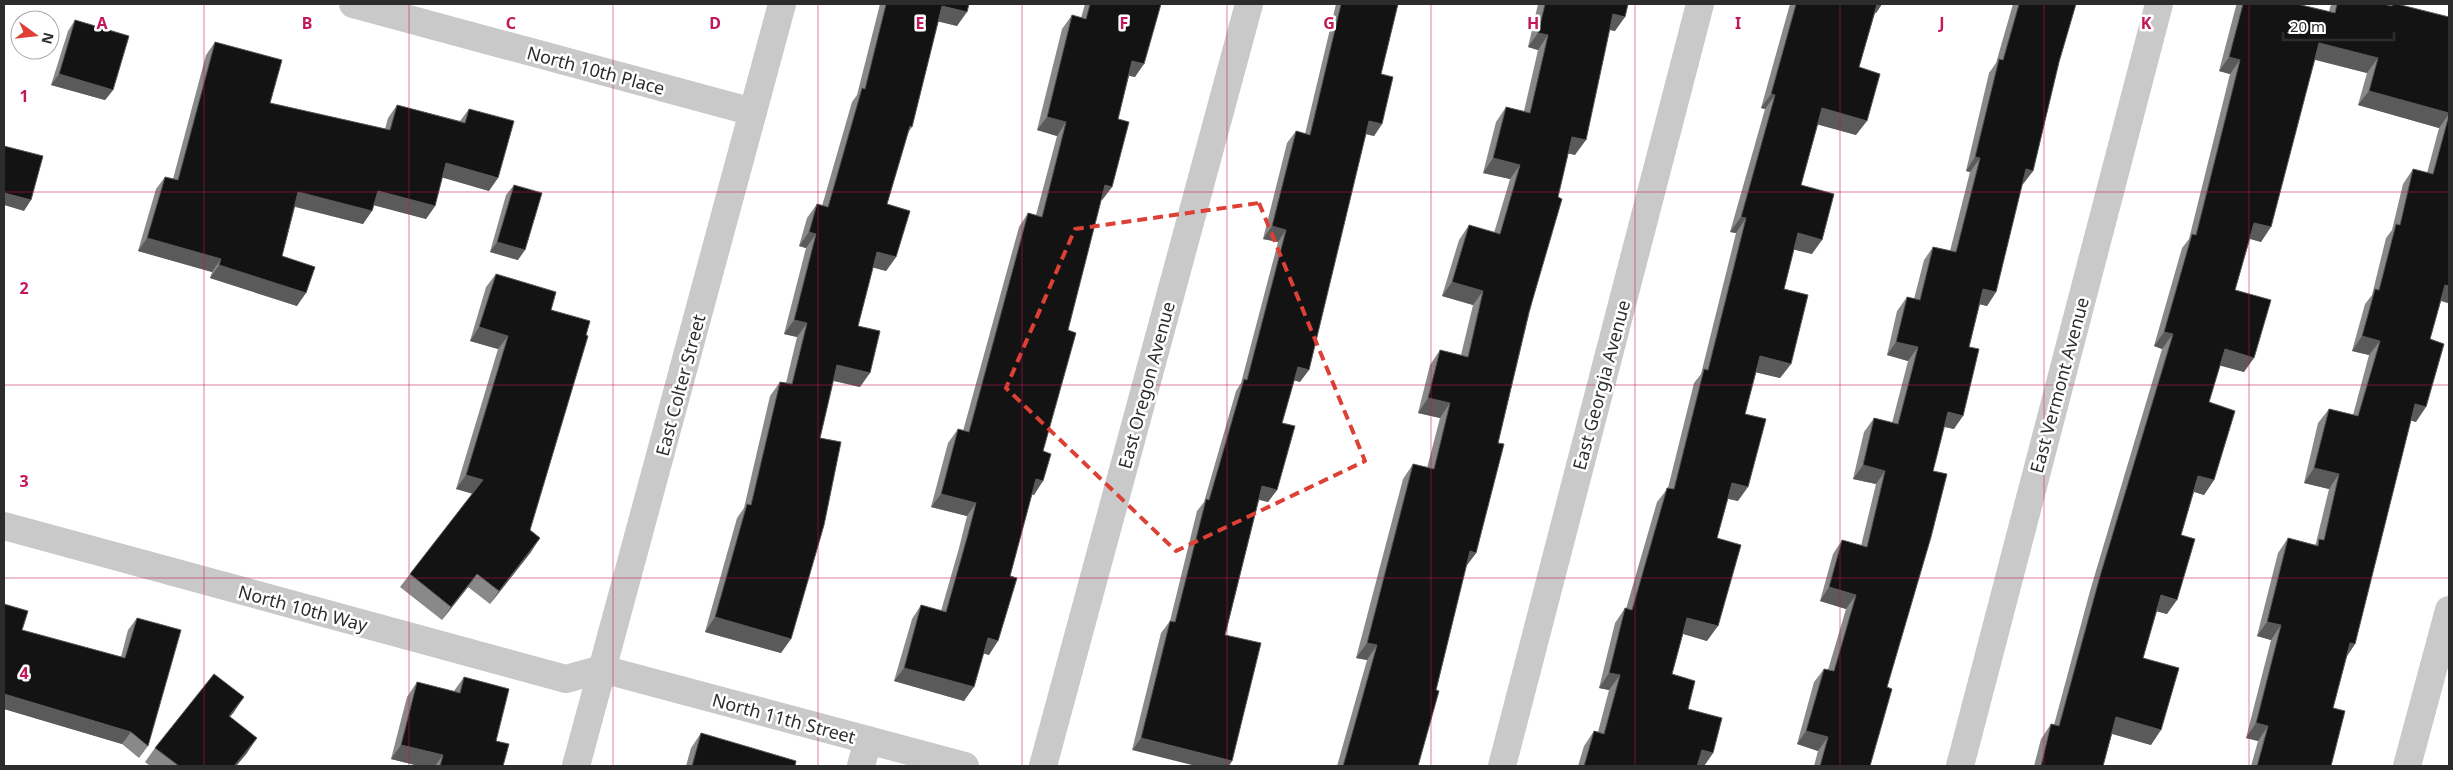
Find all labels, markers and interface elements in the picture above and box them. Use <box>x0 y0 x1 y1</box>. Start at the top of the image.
north arrow <box>10 10 60 60</box>
scale bar <box>2283 10 2394 42</box>
text: A <box>96 12 108 34</box>
text: B <box>302 12 312 34</box>
text: C <box>506 12 516 34</box>
text: D <box>709 12 721 34</box>
text: E <box>916 12 925 34</box>
text: F <box>1120 12 1128 34</box>
text: G <box>1323 12 1335 34</box>
text: H <box>1527 12 1539 34</box>
text: I <box>1735 12 1741 34</box>
text: J <box>1937 12 1945 34</box>
text: K <box>2141 12 2152 34</box>
text: 20 m <box>2290 16 2325 36</box>
text: N <box>37 31 59 46</box>
street label: North 10th Place <box>524 40 668 100</box>
text: 1 <box>19 85 29 107</box>
text: 2 <box>19 277 29 299</box>
street label: East Vermont Avenue <box>2024 294 2094 476</box>
street label: East Georgia Avenue <box>1567 297 1635 473</box>
street label: East Oregon Avenue <box>1112 299 1180 471</box>
street label: East Colter Street <box>650 311 711 459</box>
text: 3 <box>19 470 29 492</box>
street label: North 10th Way <box>236 579 371 637</box>
text: 4 <box>19 662 29 684</box>
street label: North 11th Street <box>710 687 859 749</box>

